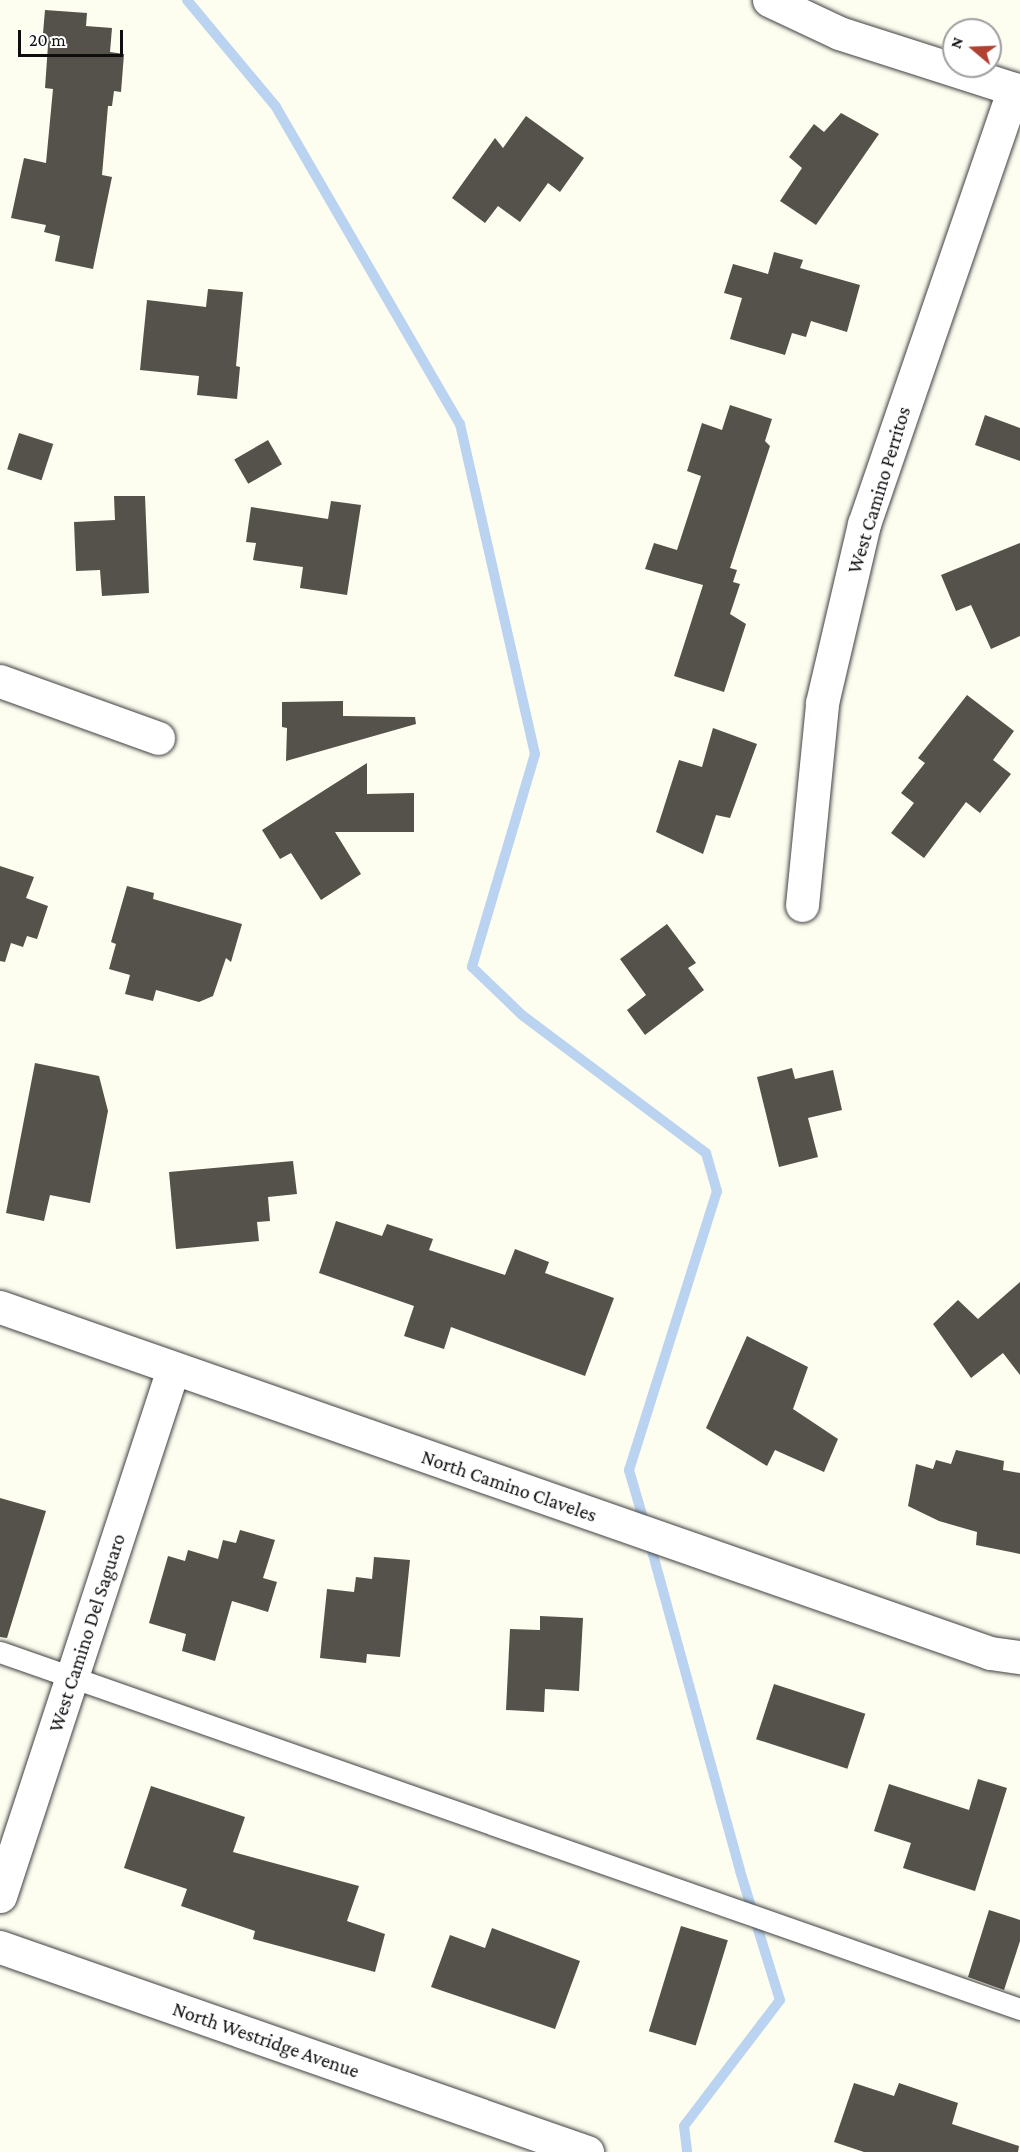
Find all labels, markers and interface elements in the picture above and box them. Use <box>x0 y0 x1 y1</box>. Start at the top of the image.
scale bar <box>21 18 126 56</box>
north arrow <box>942 18 1002 78</box>
text: 20 m <box>29 30 66 50</box>
text: N <box>947 35 966 51</box>
street label: West Camino Perritos <box>842 404 916 576</box>
street label: North Camino Claveles <box>418 1445 600 1527</box>
street label: West Camino Del Saguaro <box>44 1531 130 1735</box>
street label: North Westridge Avenue <box>170 1997 362 2083</box>

